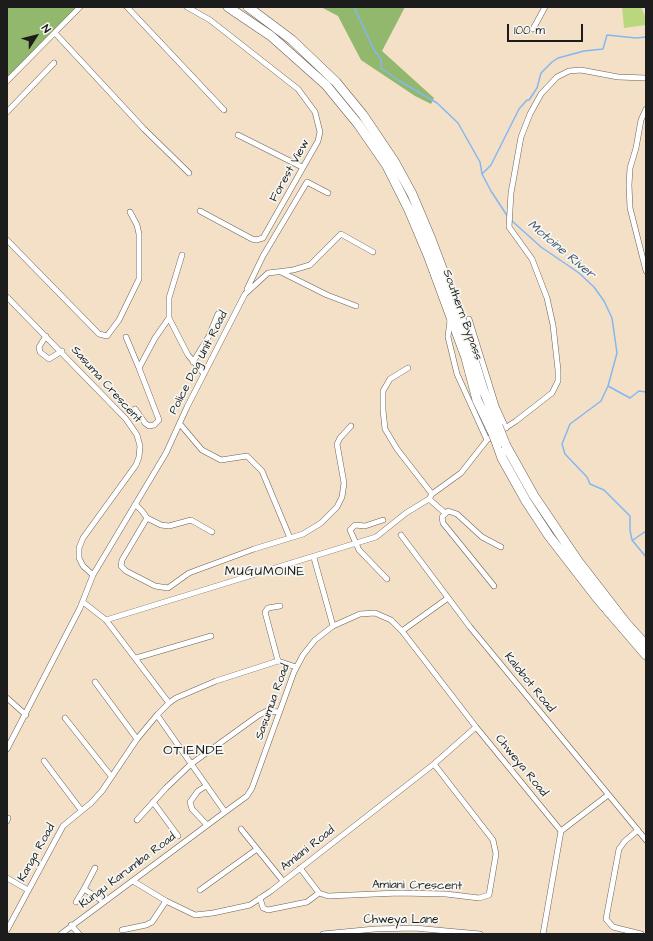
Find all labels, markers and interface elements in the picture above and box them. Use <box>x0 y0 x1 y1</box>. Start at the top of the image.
north arrow <box>16 16 56 56</box>
scale bar <box>509 16 585 42</box>
text: N <box>38 21 54 36</box>
text: 100 m <box>514 22 545 39</box>
street label: Forest View <box>267 137 313 205</box>
water label: Motoine River <box>524 217 598 283</box>
street label: Southern Bypass <box>439 268 485 362</box>
street label: Police Dog Unit Road <box>167 309 231 417</box>
street label: Sasuma Crescent <box>68 343 144 427</box>
district label: MUGUMOINE <box>225 564 305 580</box>
street label: Kalobot Road <box>501 650 557 716</box>
street label: Sasumua Road <box>253 662 293 742</box>
street label: Chweya Road <box>492 732 550 800</box>
district label: OTIENDE <box>163 743 225 759</box>
street label: Kanga Road <box>15 822 59 884</box>
street label: Amiani Road <box>278 823 338 875</box>
street label: Kungu Karumba Road <box>77 830 179 912</box>
street label: Amiani Crescent <box>372 878 462 894</box>
street label: Chweya Lane <box>363 913 439 927</box>

